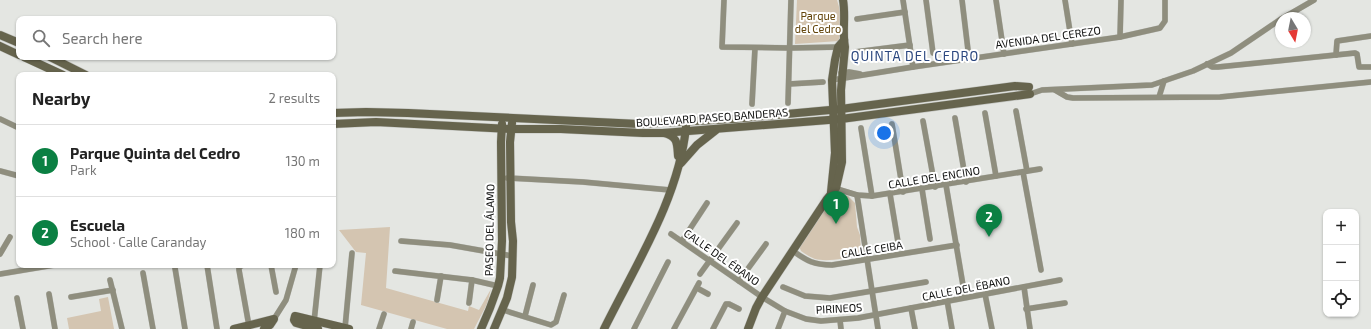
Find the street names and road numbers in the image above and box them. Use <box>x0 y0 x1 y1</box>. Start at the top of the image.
street label: AVENIDA DEL CEREZO <box>994 23 1102 51</box>
street label: BOULEVARD PASEO BANDERAS <box>635 105 789 129</box>
street label: CALLE DEL ENCINO <box>887 163 981 191</box>
street label: PASEO DEL ÁLAMO <box>482 184 496 276</box>
street label: CALLE DEL ÉBANO <box>682 226 762 288</box>
street label: CALLE CEIBA <box>840 238 904 260</box>
street label: CALLE DEL ËBANO <box>921 272 1011 303</box>
street label: PIRINEOS <box>815 300 863 316</box>

